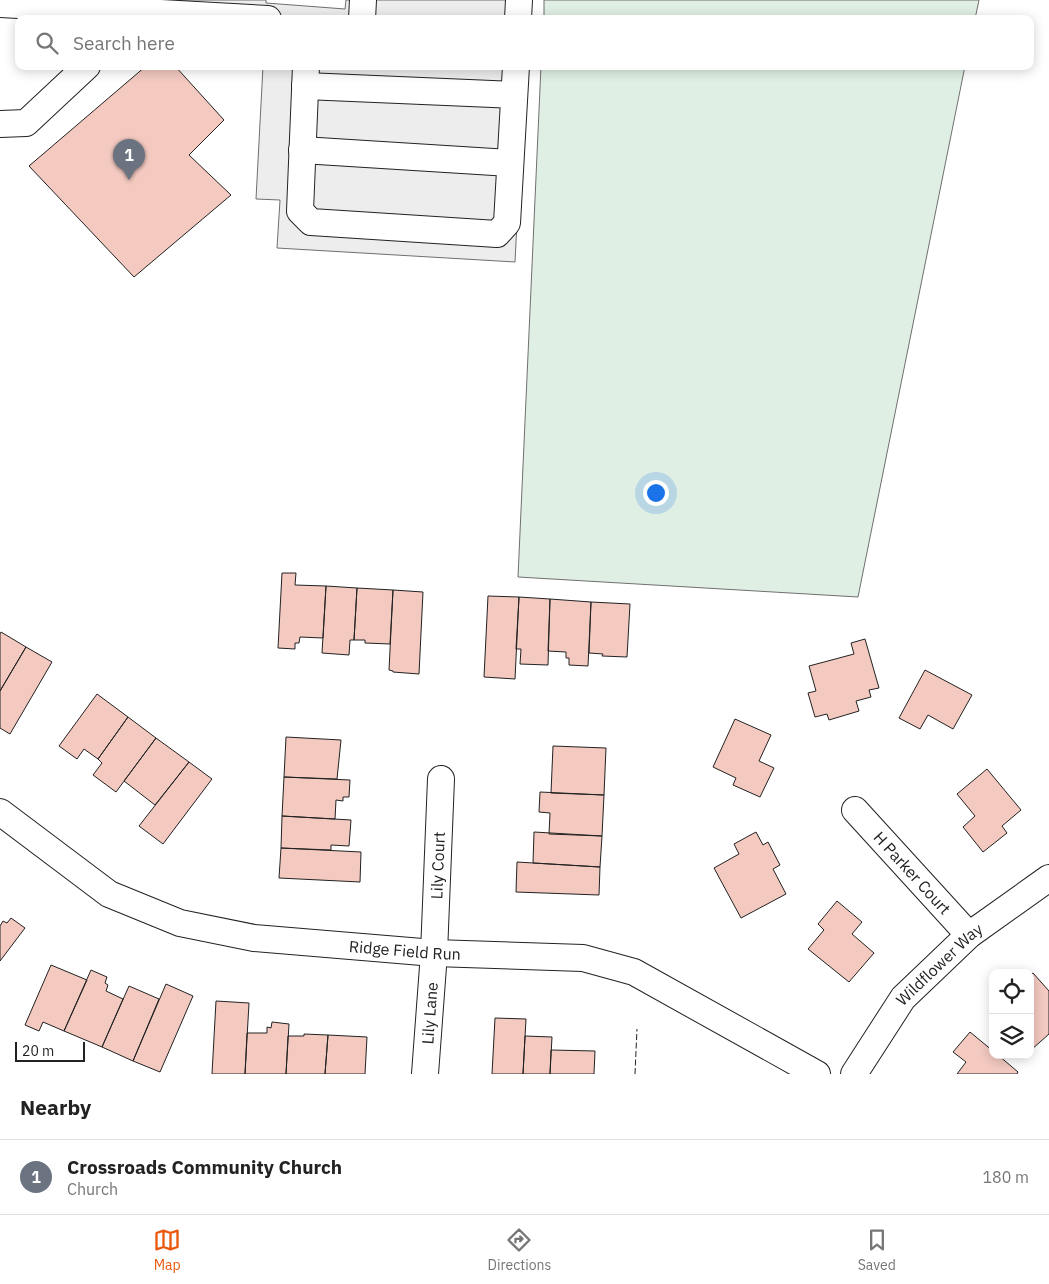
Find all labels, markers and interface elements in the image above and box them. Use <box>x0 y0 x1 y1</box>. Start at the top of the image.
search box <box>15 15 1034 70</box>
icon: search <box>33 29 61 57</box>
text: Search here <box>73 31 175 55</box>
pin: 1 <box>113 139 145 180</box>
your location <box>643 480 669 506</box>
street label: H Parker Court <box>869 827 955 918</box>
street label: Lily Court <box>426 831 449 900</box>
street label: Wildflower Way <box>892 919 986 1010</box>
street label: Ridge Field Run <box>348 936 461 964</box>
map controls <box>989 969 1034 1059</box>
button: locate <box>989 969 1034 1014</box>
street label: Lily Lane <box>417 981 442 1045</box>
button: layers <box>989 1014 1034 1059</box>
scale bar <box>15 1039 85 1062</box>
text: 20 m <box>22 1042 54 1060</box>
text: Nearby <box>20 1093 91 1121</box>
text: Crossroads Community Church <box>67 1155 342 1179</box>
text: 1 <box>31 1167 41 1187</box>
text: 180 m <box>982 1167 1029 1187</box>
text: Church <box>67 1179 118 1199</box>
tab: Map <box>153 1226 181 1274</box>
tab: Directions <box>488 1226 551 1274</box>
tab: Saved <box>858 1226 896 1274</box>

